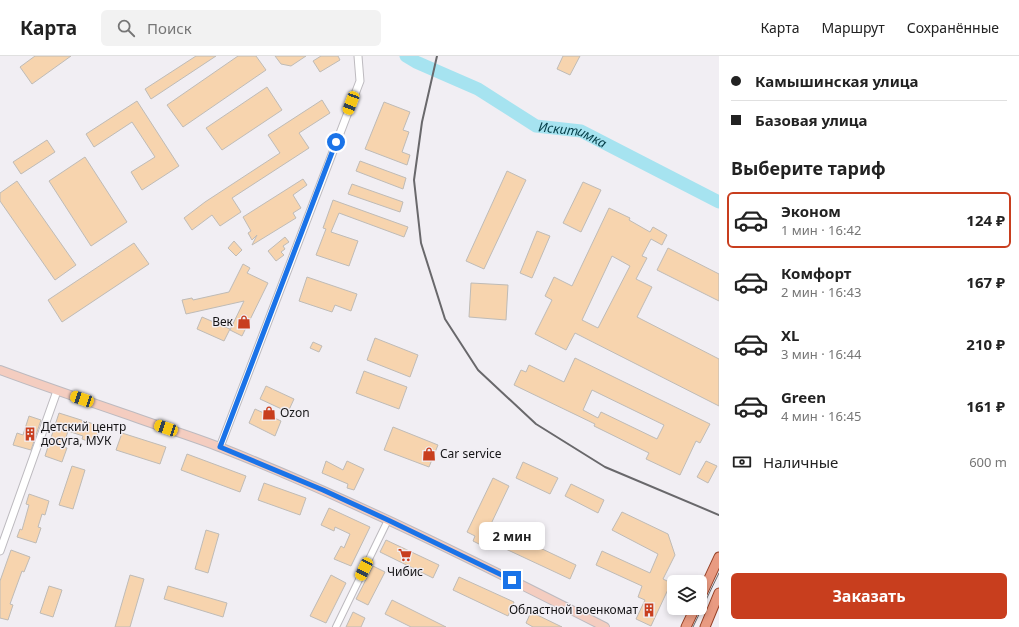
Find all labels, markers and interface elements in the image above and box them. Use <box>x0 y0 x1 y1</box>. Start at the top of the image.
search box <box>101 10 381 46</box>
text: Карта <box>20 15 77 41</box>
icon: search <box>115 17 137 39</box>
text: Поиск <box>147 18 192 38</box>
text: Карта <box>760 18 799 37</box>
text: Маршрут <box>821 18 885 37</box>
text: Сохранённые <box>907 18 999 37</box>
text: Камышинская улица <box>755 71 918 91</box>
car <box>341 90 361 116</box>
text: Базовая улица <box>755 110 868 130</box>
water label: Искитимка <box>538 117 611 152</box>
route start <box>327 133 345 151</box>
text: Выберите тариф <box>731 156 886 180</box>
text: Эконом <box>781 201 841 221</box>
icon: car <box>733 202 769 238</box>
text: 124 ₽ <box>966 210 1005 230</box>
text: 1 мин · 16:42 <box>781 221 861 239</box>
text: Комфорт <box>781 263 851 283</box>
icon: car <box>733 264 769 300</box>
text: 167 ₽ <box>966 272 1005 292</box>
text: 2 мин · 16:43 <box>781 283 861 301</box>
place label: Век <box>212 313 234 330</box>
shop icon: Век <box>236 314 252 330</box>
text: XL <box>781 325 799 345</box>
icon: car <box>733 326 769 362</box>
text: 210 ₽ <box>966 334 1005 354</box>
text: 3 мин · 16:44 <box>781 345 861 363</box>
text: Green <box>781 387 826 407</box>
icon: car <box>733 388 769 424</box>
car <box>69 389 95 409</box>
text: 161 ₽ <box>966 396 1005 416</box>
place label: Ozon <box>280 404 310 421</box>
shop icon: Ozon <box>261 405 277 421</box>
text: 4 мин · 16:45 <box>781 407 861 425</box>
place label: Детский центр досуга, МУК <box>41 418 126 449</box>
car <box>153 418 179 438</box>
building icon: Детский центр досуга, МУК <box>22 426 38 442</box>
place label: Car service <box>440 445 502 462</box>
shop icon: Car service <box>421 446 437 462</box>
icon: cash <box>731 451 753 473</box>
text: Наличные <box>763 452 838 472</box>
text: 600 m <box>969 453 1007 471</box>
callout: 2 мин <box>479 522 545 550</box>
text: 2 мин <box>493 527 532 545</box>
supermarket icon: Чибис <box>397 547 413 563</box>
car <box>353 556 375 582</box>
place label: Чибис <box>387 563 423 580</box>
route end <box>503 571 521 589</box>
button: Заказать <box>731 573 1007 619</box>
map controls <box>667 575 707 615</box>
button: layers <box>667 575 707 615</box>
place label: Областной военкомат <box>509 601 638 618</box>
building icon: Областной военкомат <box>641 602 657 618</box>

